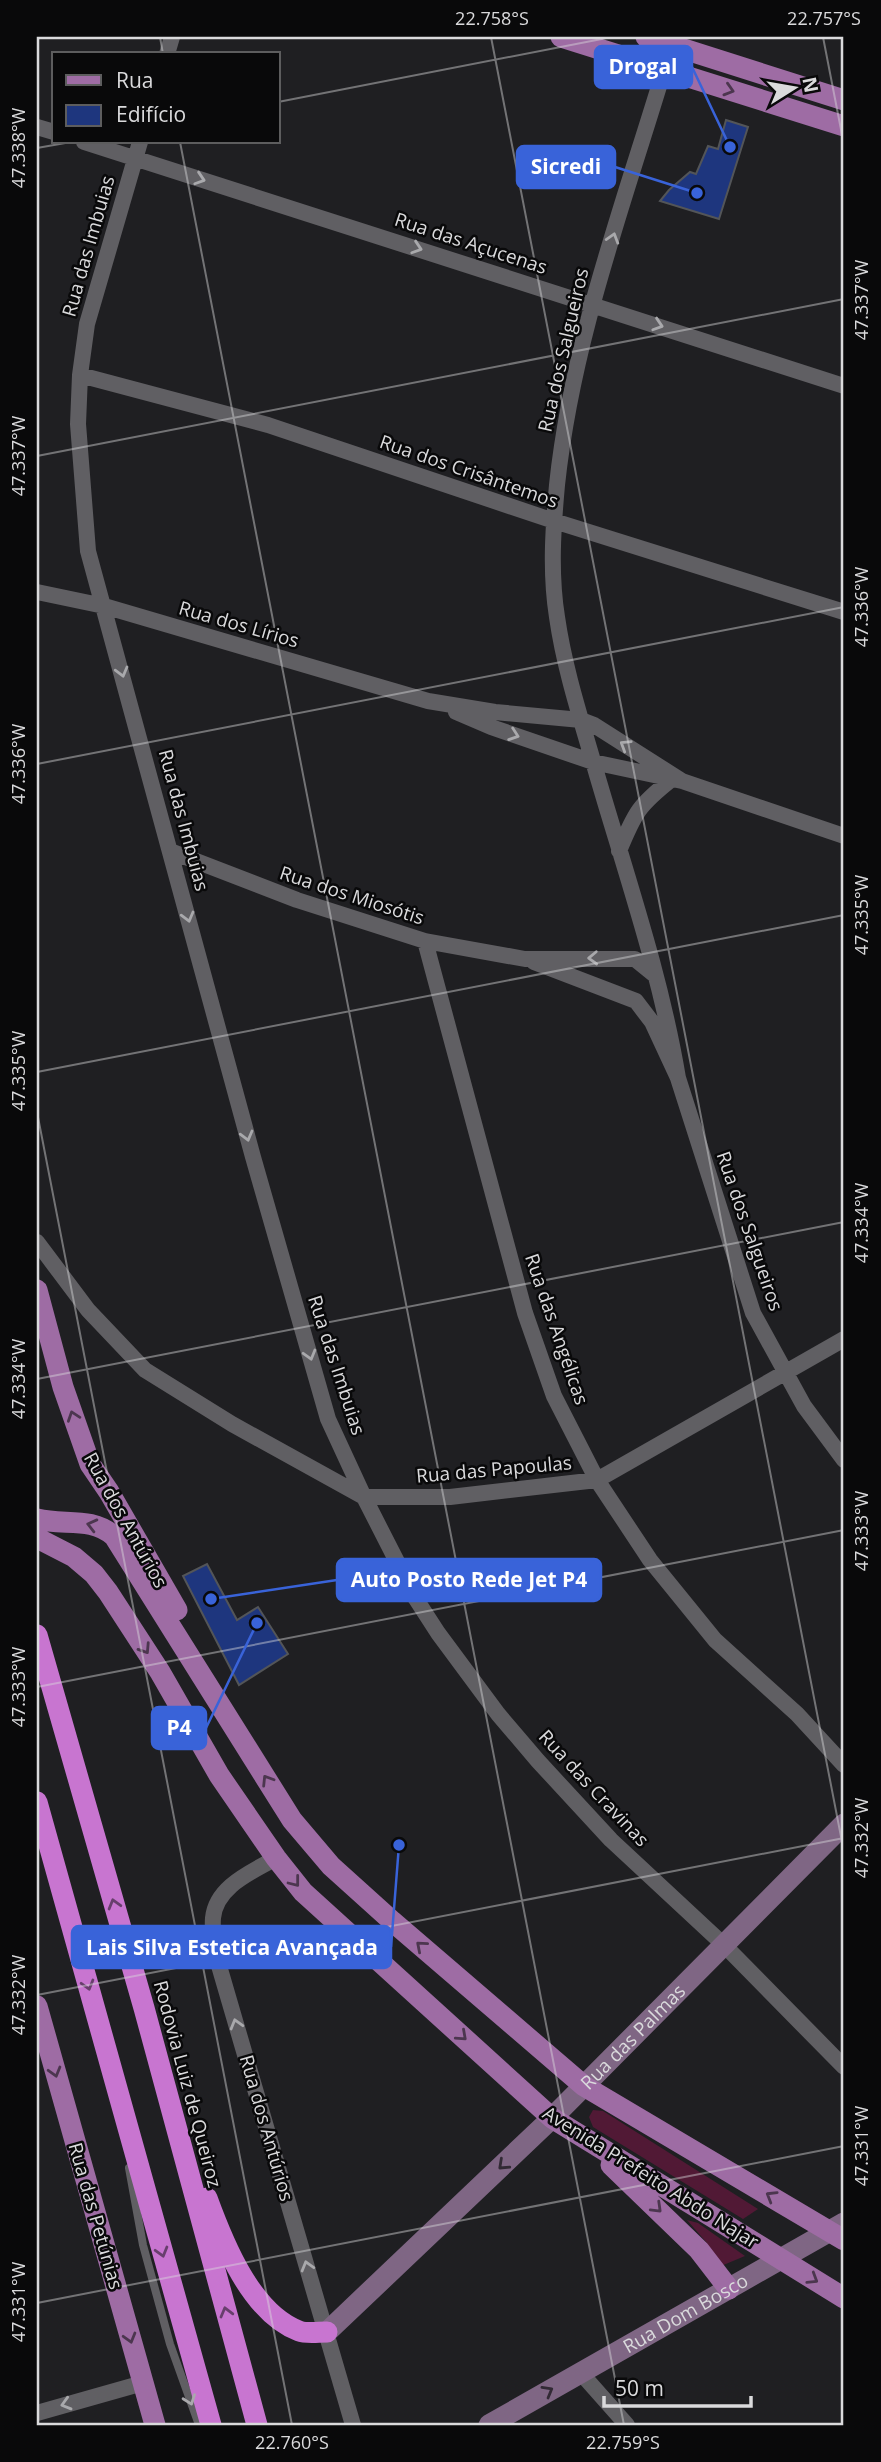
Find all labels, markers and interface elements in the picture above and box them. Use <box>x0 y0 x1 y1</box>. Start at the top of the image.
text: 22.758°S <box>455 6 529 30</box>
text: 22.757°S <box>787 6 861 30</box>
callout: Drogal <box>595 46 692 88</box>
legend <box>52 52 280 144</box>
text: Drogal <box>608 52 678 80</box>
north arrow <box>758 52 828 122</box>
text: Rua <box>116 66 154 94</box>
text: N <box>796 75 825 95</box>
one-way arrow <box>722 82 735 96</box>
text: Edifício <box>116 100 186 128</box>
text: 47.338°W <box>6 107 30 188</box>
callout: Sicredi <box>517 146 615 188</box>
text: Sicredi <box>531 152 601 180</box>
one-way arrow <box>194 170 206 185</box>
street label: Rua das Imbuias <box>55 172 121 320</box>
street label: Rua das Açucenas <box>391 206 551 280</box>
one-way arrow <box>604 233 619 245</box>
one-way arrow <box>411 239 423 254</box>
text: 47.337°W <box>849 259 873 340</box>
street label: Rua dos Salgueiros <box>532 266 594 434</box>
one-way arrow <box>651 317 664 331</box>
text: 47.337°W <box>6 415 30 496</box>
street label: Rua dos Crisântemos <box>376 428 562 514</box>
text: 47.336°W <box>849 566 873 647</box>
street label: Rua dos Lírios <box>176 594 302 654</box>
one-way arrow <box>113 666 128 678</box>
text: 47.336°W <box>6 723 30 804</box>
one-way arrow <box>507 727 519 741</box>
one-way arrow <box>619 740 632 753</box>
street label: Rua das Imbuias <box>153 746 215 894</box>
street label: Rua dos Miosótis <box>276 859 428 931</box>
text: 47.335°W <box>849 874 873 955</box>
one-way arrow <box>180 911 194 923</box>
one-way arrow <box>588 951 599 966</box>
text: 47.335°W <box>6 1030 30 1111</box>
one-way arrow <box>239 1130 254 1142</box>
street label: Rua dos Salgueiros <box>710 1148 790 1314</box>
text: 47.334°W <box>849 1182 873 1263</box>
street label: Rua das Angélicas <box>519 1250 595 1408</box>
street label: Rua das Imbuias <box>302 1292 372 1438</box>
text: 47.334°W <box>6 1338 30 1419</box>
one-way arrow <box>302 1349 316 1361</box>
one-way arrow <box>67 1410 81 1422</box>
street label: Rua dos Antúrios <box>78 1448 174 1592</box>
street label: Rua das Papoulas <box>415 1449 573 1489</box>
text: 47.333°W <box>849 1490 873 1571</box>
one-way arrow <box>86 1519 98 1533</box>
callout: Auto Posto Rede Jet P4 <box>337 1559 601 1601</box>
text: Auto Posto Rede Jet P4 <box>351 1565 587 1593</box>
one-way arrow <box>137 1642 150 1655</box>
text: 47.333°W <box>6 1646 30 1727</box>
callout: P4 <box>152 1707 206 1749</box>
text: P4 <box>166 1713 192 1741</box>
street label: Rua das Cravinas <box>533 1724 655 1852</box>
one-way arrow <box>262 1775 275 1788</box>
text: 47.332°W <box>849 1797 873 1878</box>
one-way arrow <box>286 1874 299 1886</box>
one-way arrow <box>107 1898 122 1910</box>
callout: Lais Silva Estetica Avançada <box>72 1926 391 1968</box>
text: Lais Silva Estetica Avançada <box>86 1933 378 1961</box>
one-way arrow <box>416 1942 429 1954</box>
text: 47.332°W <box>6 1954 30 2035</box>
street label: Rodovia Luiz de Queiroz <box>148 1978 228 2191</box>
street label: Rua das Palmas <box>574 1978 691 2095</box>
one-way arrow <box>80 1979 94 1991</box>
one-way arrow <box>230 2019 245 2031</box>
one-way arrow <box>454 2028 467 2040</box>
street label: Rua dos Antúrios <box>234 2052 300 2204</box>
one-way arrow <box>47 2066 62 2078</box>
street label: Avenida Prefeito Abdo Najar <box>538 2100 764 2254</box>
text: 47.331°W <box>849 2105 873 2186</box>
street label: Rua das Petúnias <box>63 2140 129 2292</box>
one-way arrow <box>498 2156 511 2169</box>
one-way arrow <box>766 2191 779 2204</box>
one-way arrow <box>648 2200 661 2213</box>
one-way arrow <box>154 2246 168 2258</box>
one-way arrow <box>301 2260 316 2272</box>
text: 47.331°W <box>6 2261 30 2342</box>
street label: Rua Dom Bosco <box>618 2267 753 2359</box>
one-way arrow <box>806 2270 819 2283</box>
one-way arrow <box>220 2306 234 2318</box>
one-way arrow <box>122 2332 136 2344</box>
scale bar <box>604 2364 752 2408</box>
text: 50 m <box>615 2374 664 2402</box>
one-way arrow <box>541 2386 554 2399</box>
one-way arrow <box>182 2394 196 2406</box>
one-way arrow <box>60 2396 72 2411</box>
text: 22.760°S <box>255 2430 329 2454</box>
text: 22.759°S <box>586 2430 660 2454</box>

